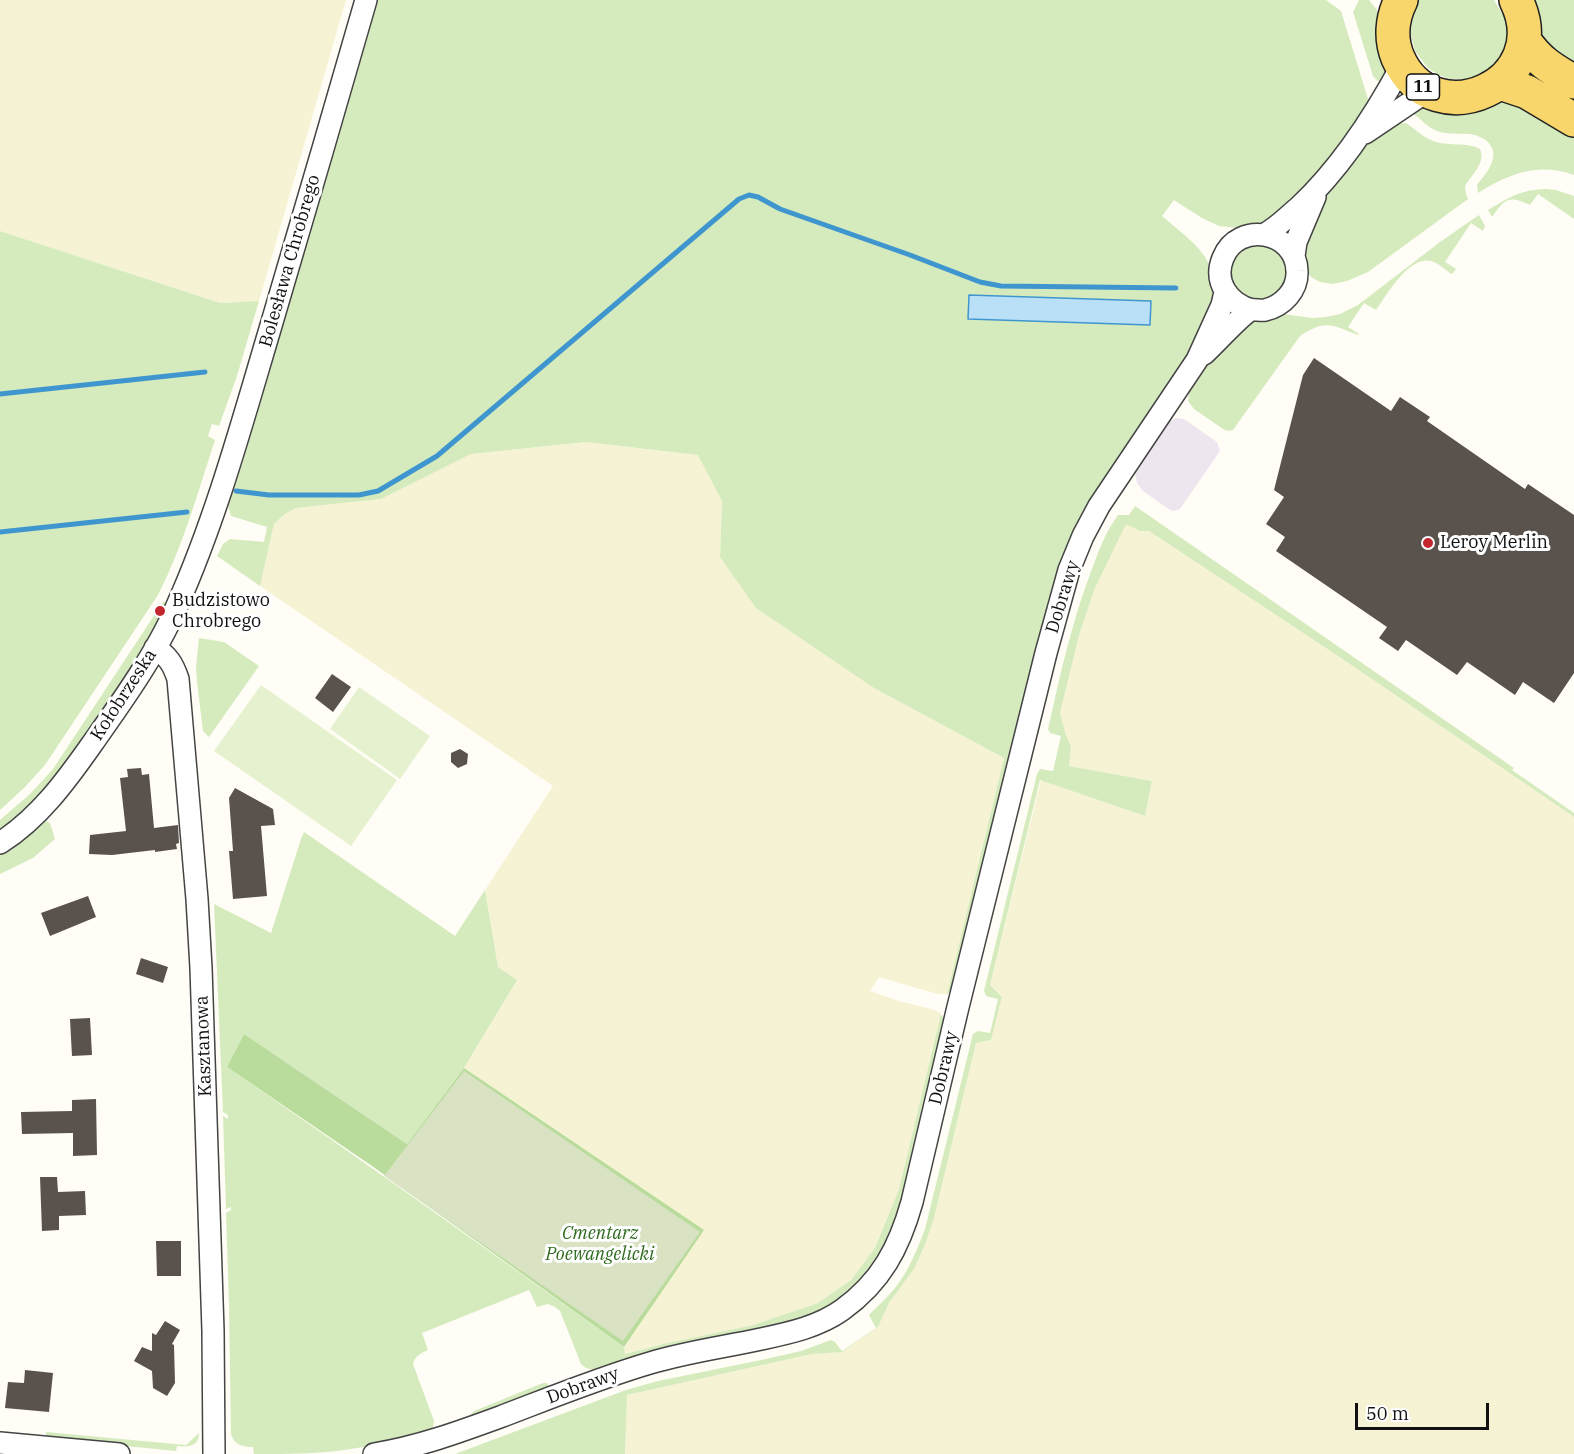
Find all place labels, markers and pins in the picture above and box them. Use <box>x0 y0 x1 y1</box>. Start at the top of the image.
place label: Leroy Merlin <box>1440 532 1548 554</box>
marker: Leroy Merlin <box>1421 536 1435 550</box>
place label: Budzistowo Chrobrego <box>172 590 270 632</box>
marker: Budzistowo Chrobrego <box>153 604 167 618</box>

